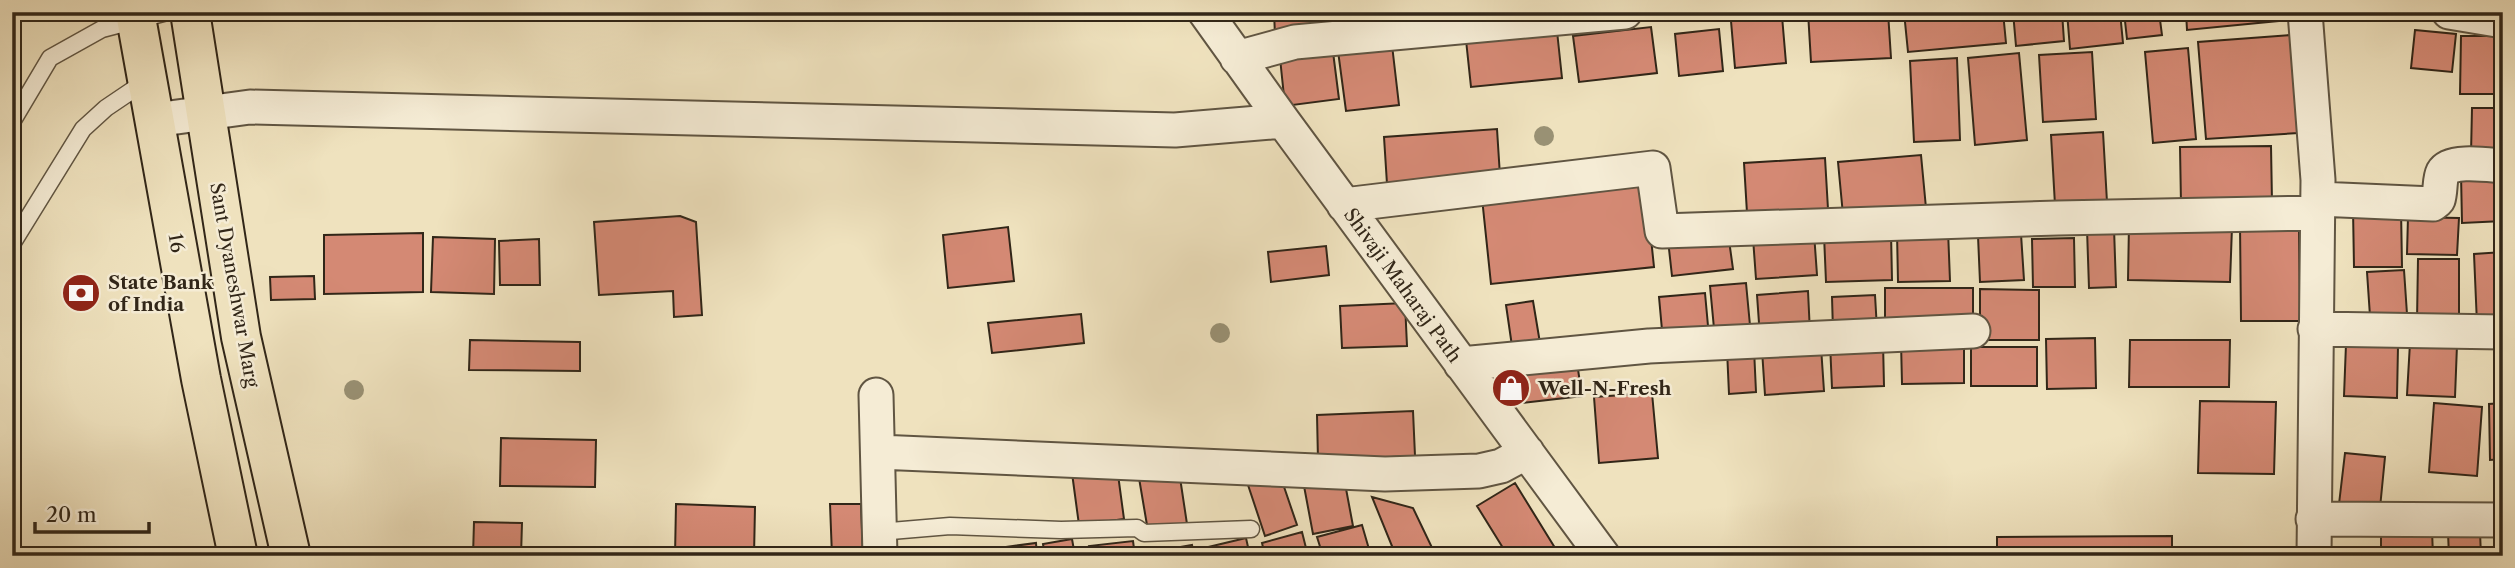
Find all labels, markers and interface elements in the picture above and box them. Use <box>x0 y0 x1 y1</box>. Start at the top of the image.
street label: Sant Dyaneshwar Marg <box>205 181 264 390</box>
street label: Shivaji Maharaj Path <box>1339 204 1466 367</box>
street label: 16 <box>164 232 189 255</box>
place label: State Bank of India <box>108 271 214 316</box>
bank icon: State Bank of India <box>60 272 102 314</box>
shop icon: Well-N-Fresh <box>1490 367 1532 409</box>
place label: Well-N-Fresh <box>1537 377 1672 400</box>
scale bar <box>35 491 149 535</box>
text: 20 m <box>46 502 97 527</box>

